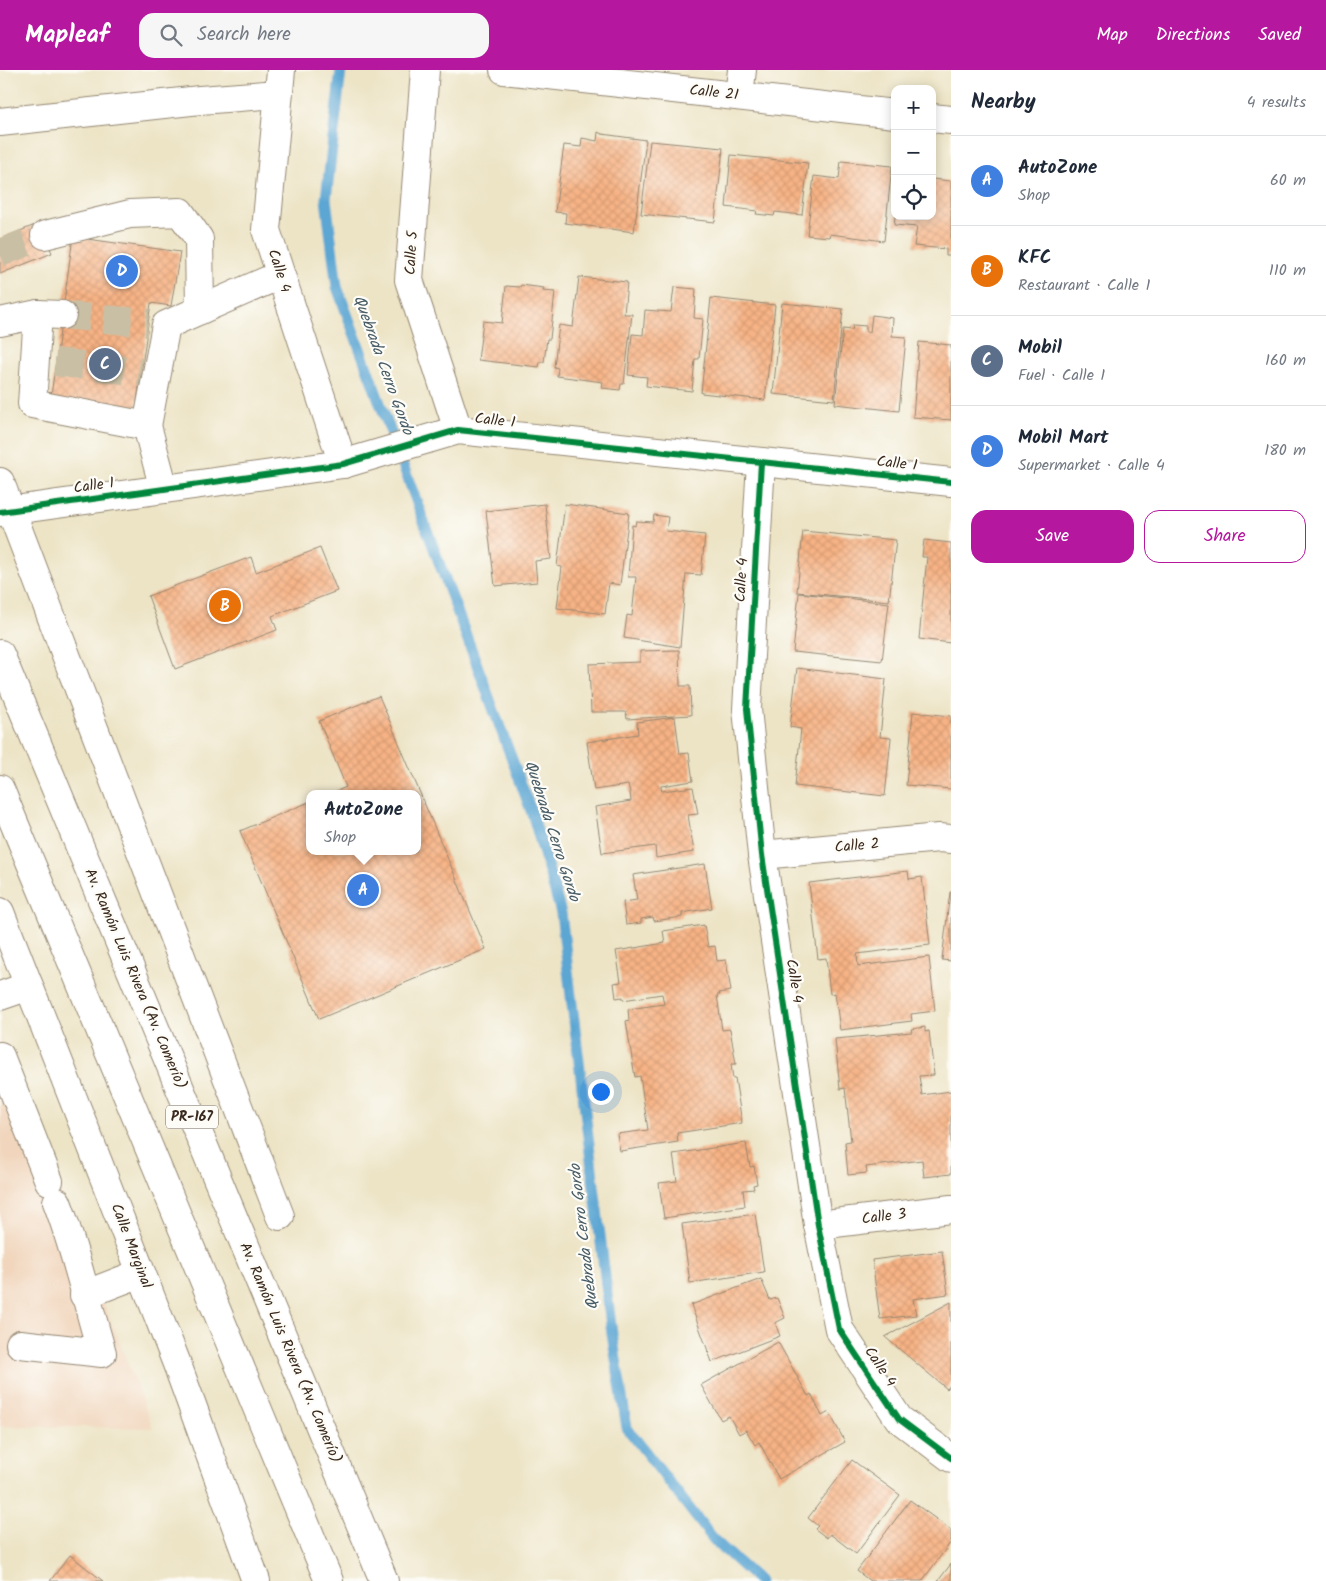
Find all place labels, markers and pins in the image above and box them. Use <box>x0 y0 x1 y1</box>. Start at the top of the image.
pin: D <box>106 252 138 290</box>
pin: C <box>89 345 121 383</box>
pin: B <box>209 587 241 625</box>
pin: A <box>347 871 379 909</box>

